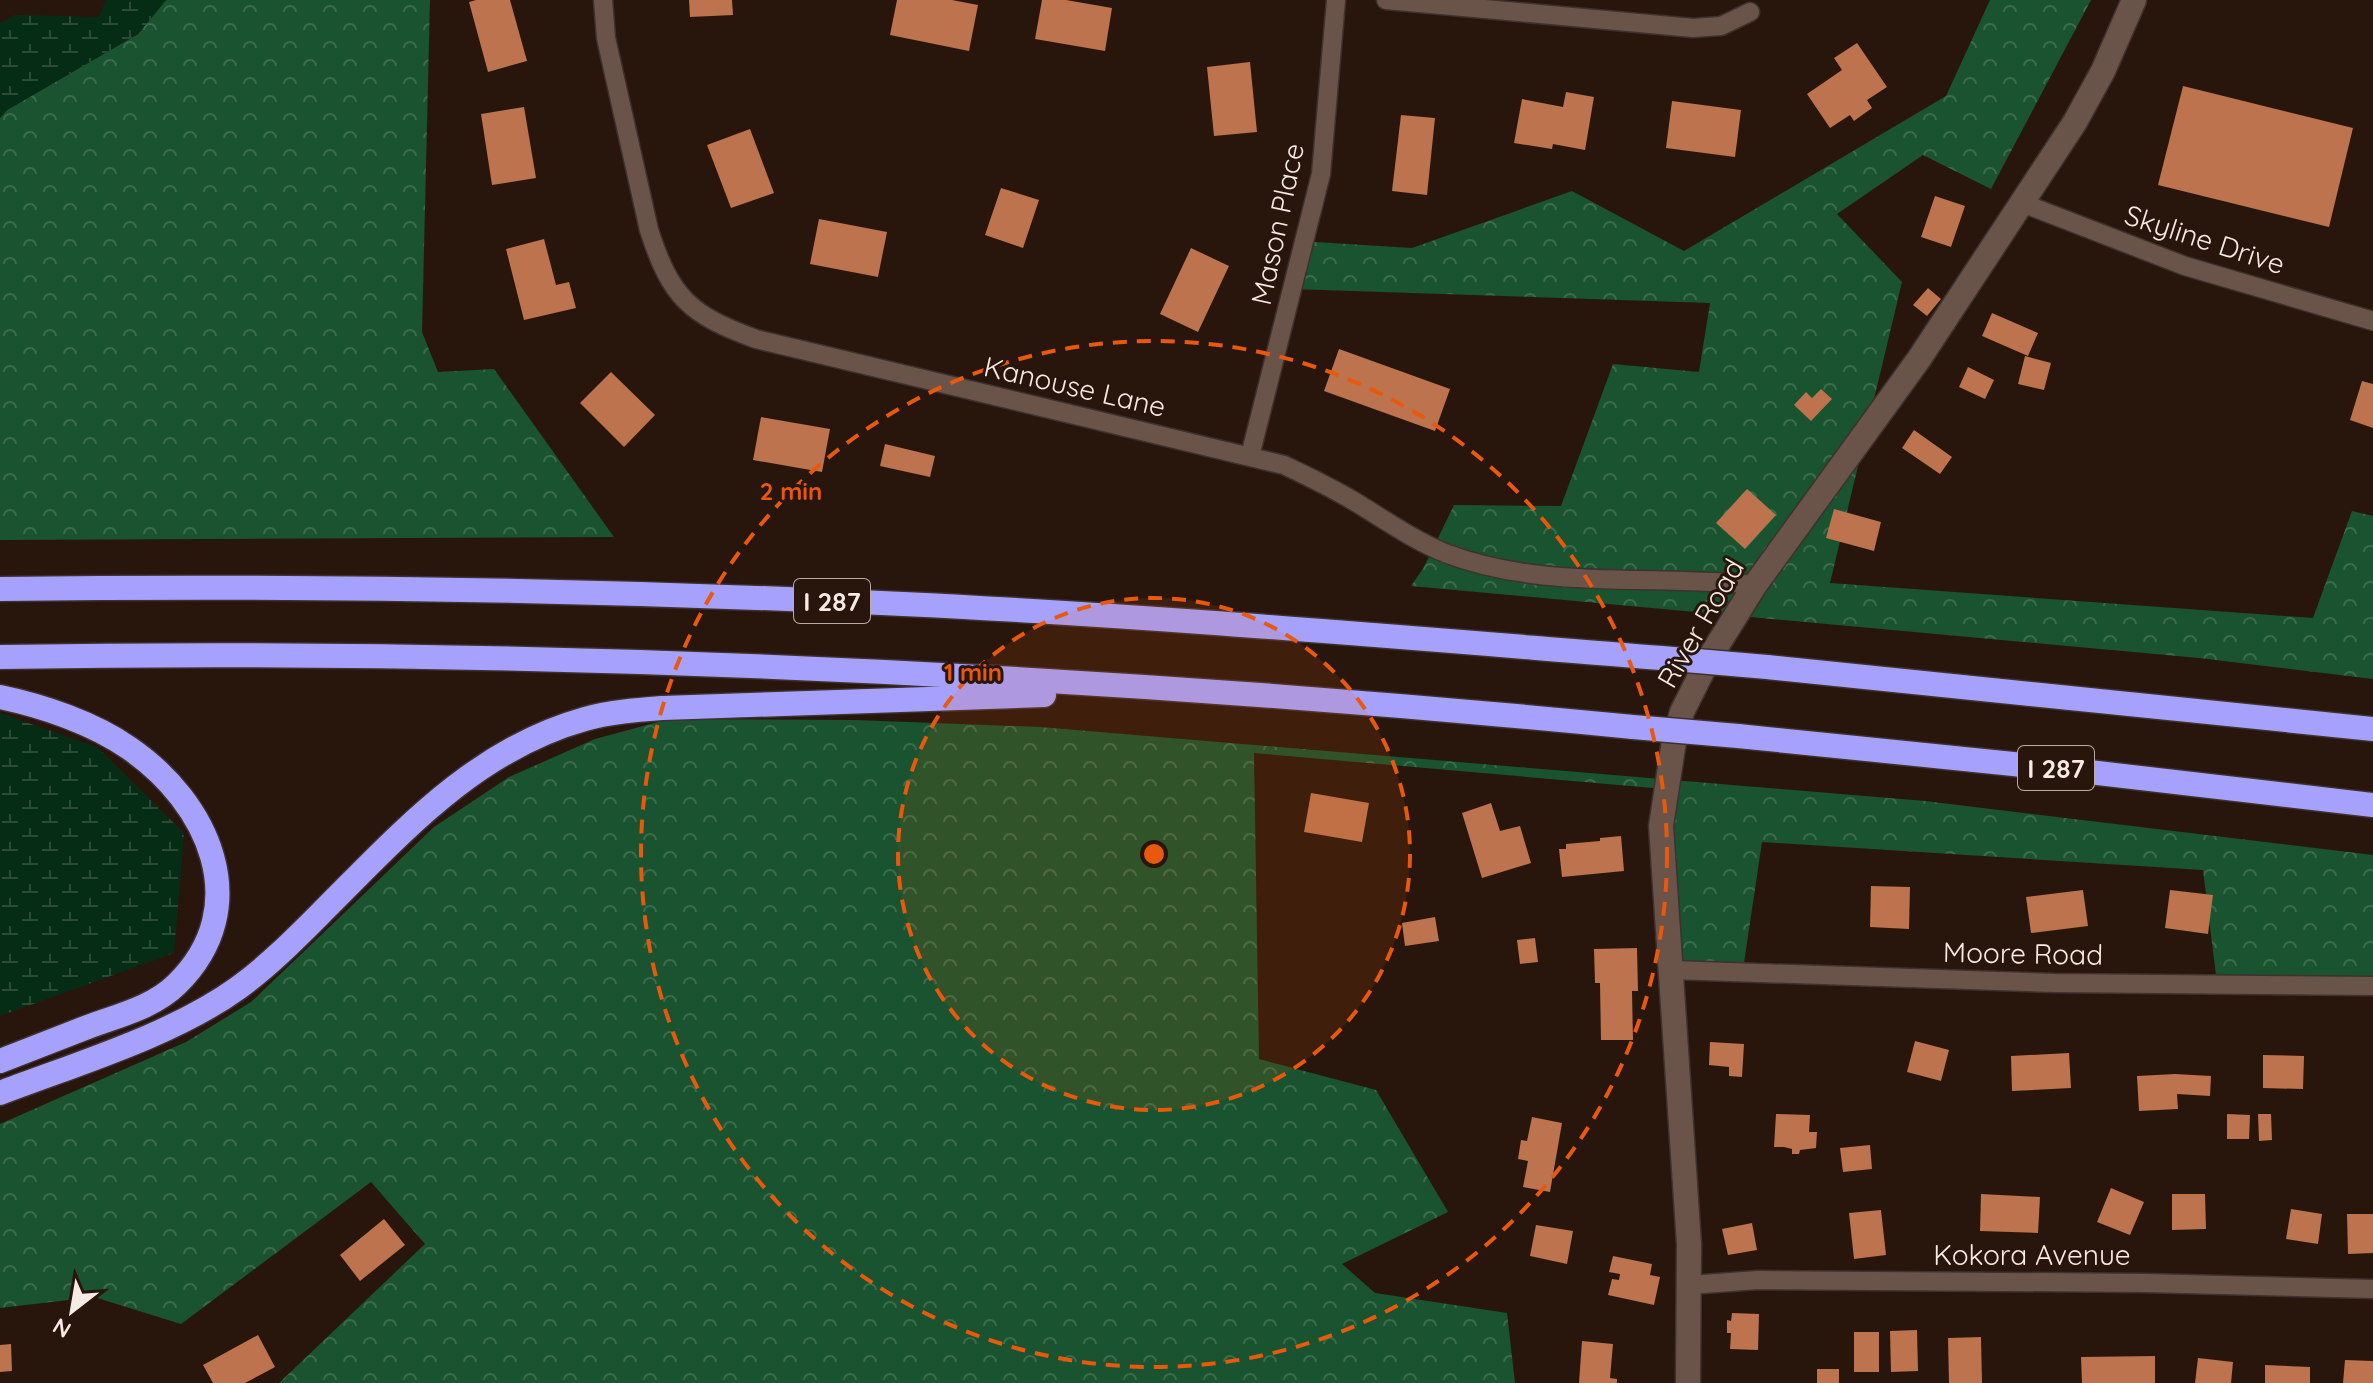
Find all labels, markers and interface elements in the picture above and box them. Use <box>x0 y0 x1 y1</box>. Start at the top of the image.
street label: Mason Place <box>1243 140 1311 308</box>
street label: Skyline Drive <box>2121 197 2289 281</box>
street label: Kanouse Lane <box>981 348 1169 424</box>
text: 2 min <box>760 476 822 506</box>
street label: River Road <box>1649 552 1751 694</box>
road number: I 287 <box>794 579 870 623</box>
text: 1 min <box>944 657 1002 687</box>
road number: I 287 <box>2018 746 2094 790</box>
centre of rings <box>1140 840 1168 868</box>
street label: Moore Road <box>1943 934 2103 972</box>
street label: Kokora Avenue <box>1933 1237 2131 1272</box>
north arrow <box>32 1271 112 1351</box>
text: N <box>48 1312 76 1344</box>

